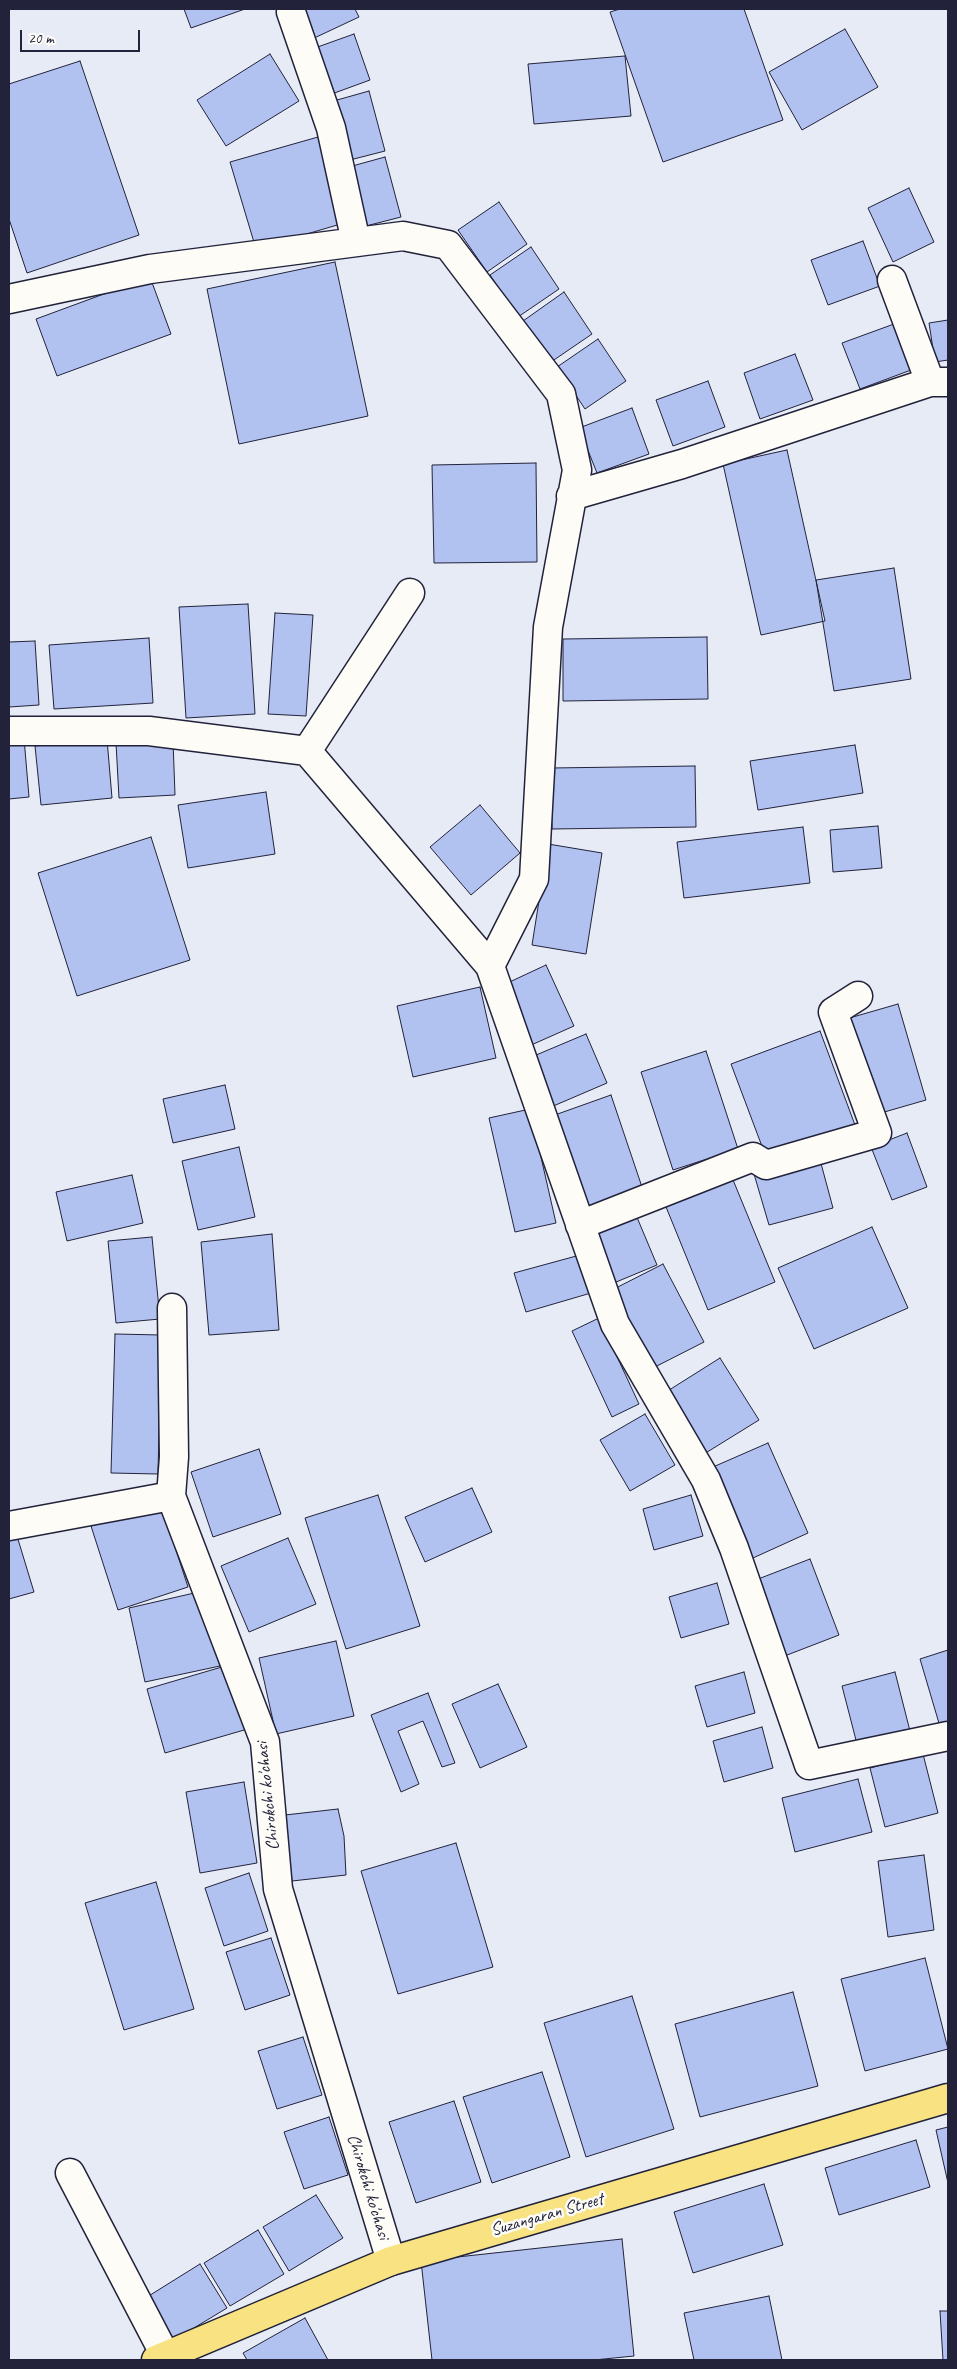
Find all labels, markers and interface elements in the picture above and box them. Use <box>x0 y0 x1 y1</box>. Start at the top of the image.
scale bar <box>22 20 142 52</box>
text: 20 m <box>28 29 54 48</box>
street label: Chirokchi ko'chasi <box>252 1741 284 1851</box>
street label: Chirokchi ko'chasi <box>342 2132 394 2242</box>
street label: Suzangaran Street <box>488 2189 606 2241</box>

